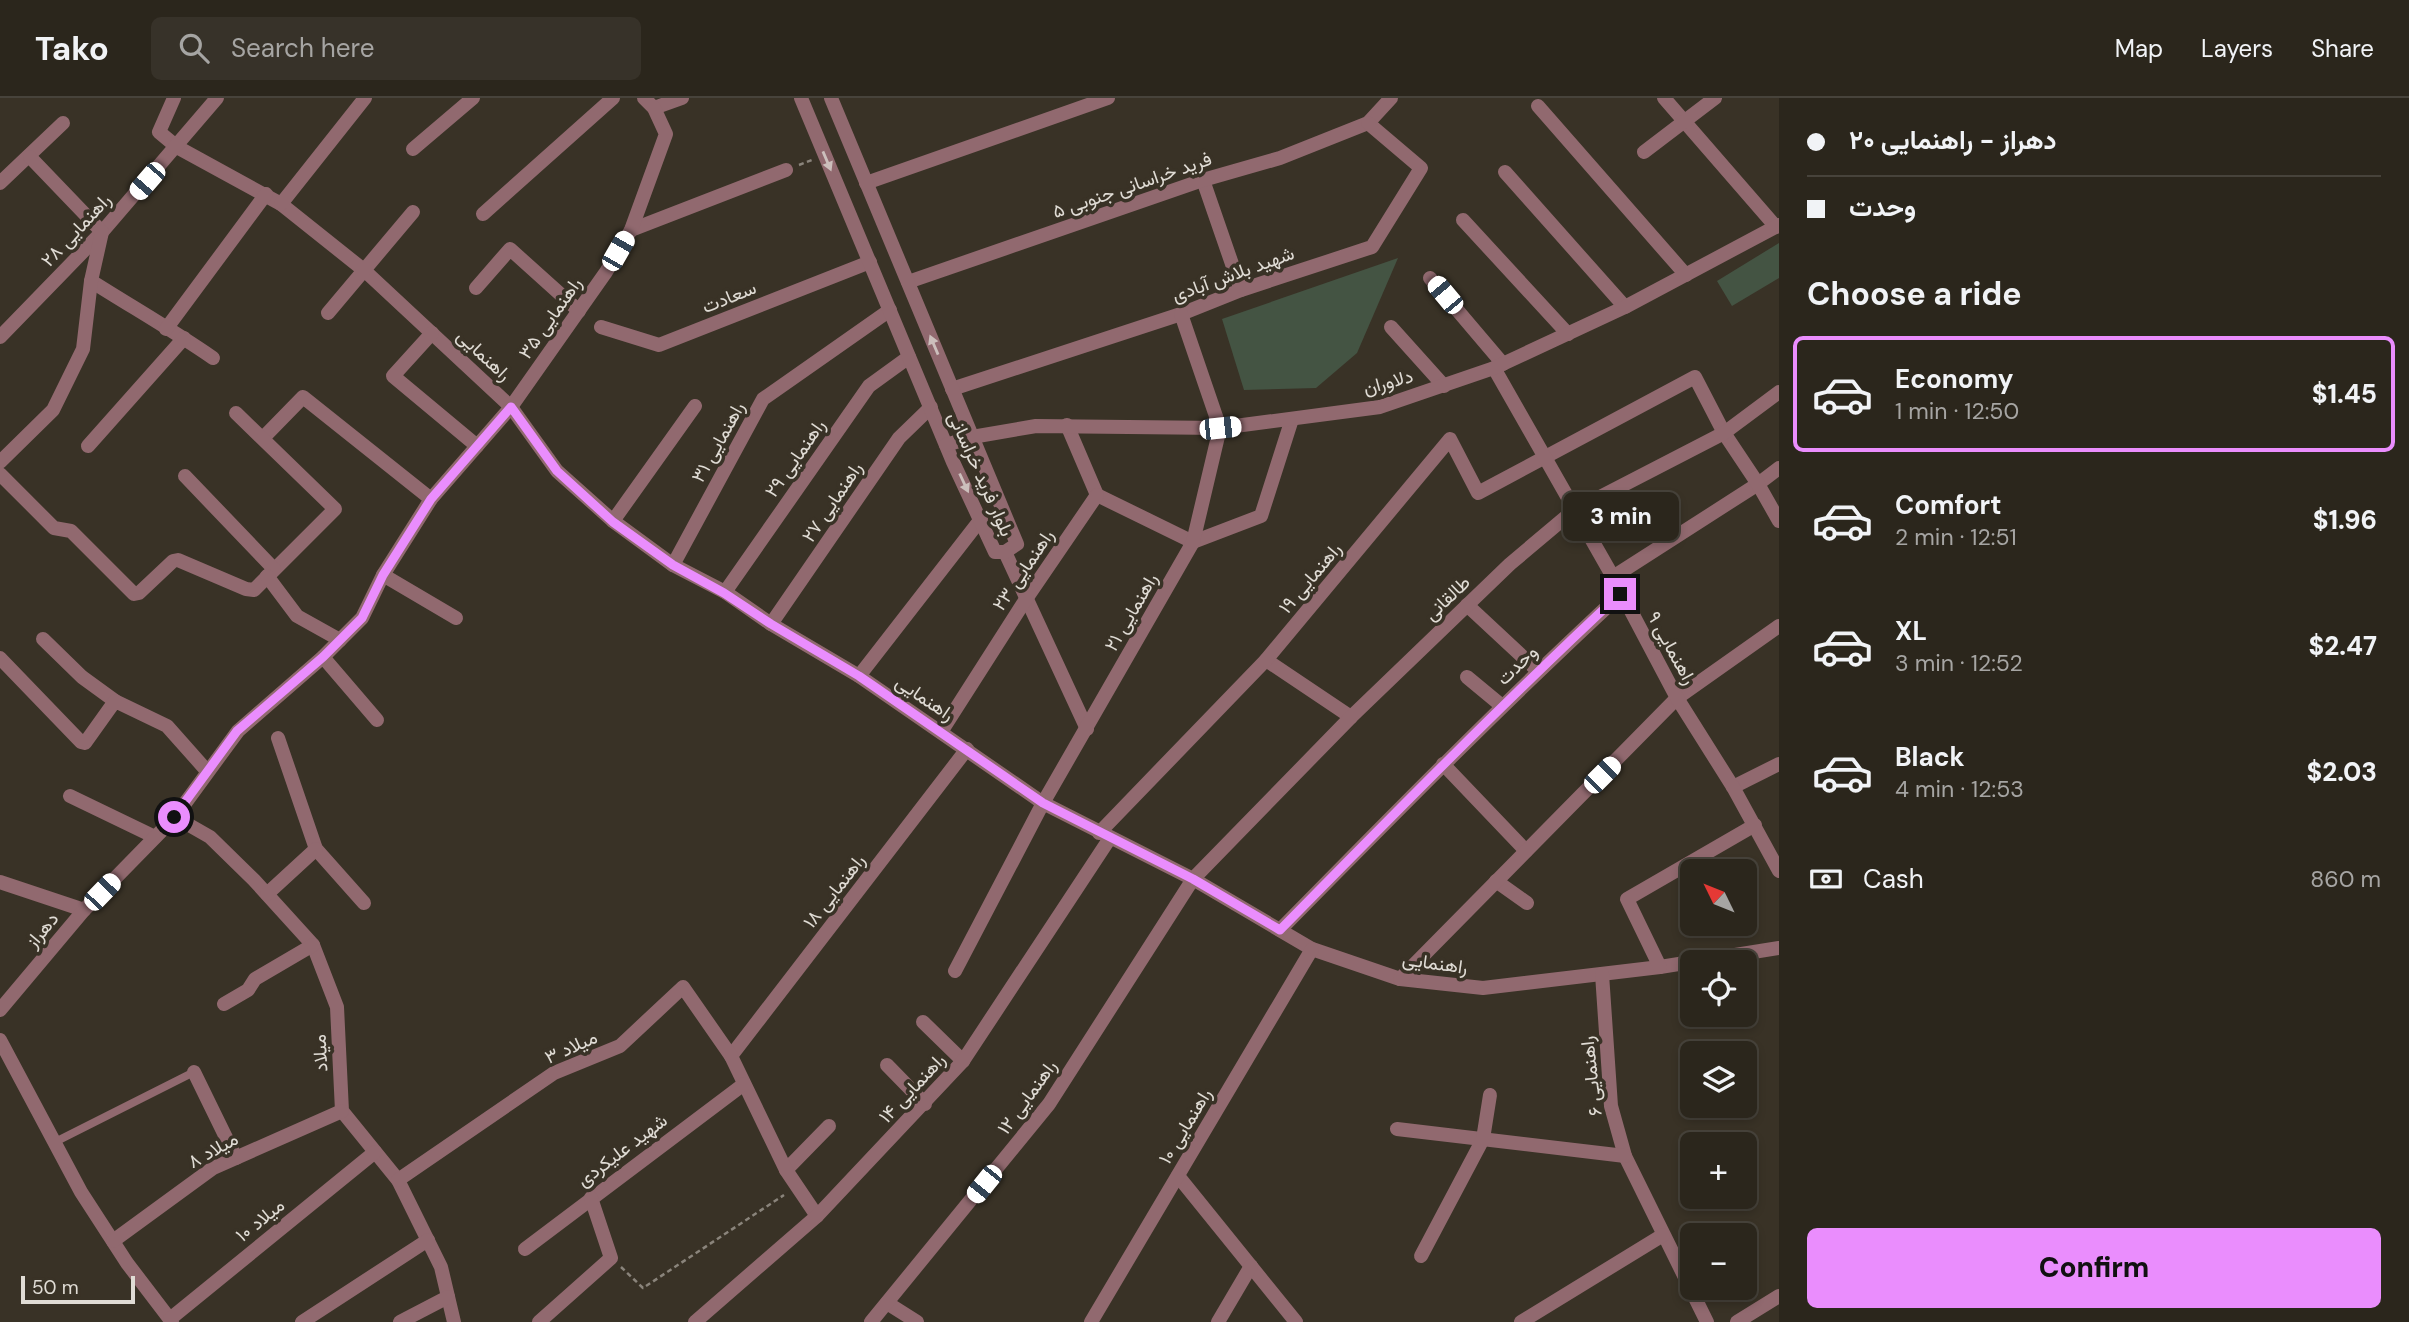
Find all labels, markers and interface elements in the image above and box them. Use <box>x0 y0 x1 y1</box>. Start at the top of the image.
search box <box>151 17 641 80</box>
text: Tako <box>35 27 109 70</box>
icon: search <box>175 29 213 67</box>
text: Search here <box>231 31 374 65</box>
text: Map <box>2115 33 2163 64</box>
text: Layers <box>2201 33 2273 64</box>
text: Share <box>2311 33 2374 64</box>
text: دهراز - راهنمایی ۲۰ <box>1849 123 2056 157</box>
street label: فرید خراسانی جنوبی ۵ <box>1049 146 1215 224</box>
one-way arrow <box>822 151 833 172</box>
car <box>126 158 169 204</box>
street label: راهنمایی ۲۸ <box>35 188 117 272</box>
text: وحدت <box>1849 190 1916 224</box>
car <box>599 228 638 274</box>
street label: شهید بلاش آبادی <box>1168 240 1298 308</box>
street label: راهنمایی ۳۵ <box>513 272 587 364</box>
car <box>1424 272 1467 318</box>
text: Choose a ride <box>1807 273 2022 315</box>
street label: سعادت <box>698 275 760 319</box>
street label: راهنمایی <box>451 323 517 387</box>
one-way arrow <box>928 335 939 356</box>
text: Economy <box>1895 362 2013 396</box>
street label: دلاوران <box>1360 363 1416 401</box>
icon: car <box>1811 363 1874 426</box>
text: $1.45 <box>2312 377 2377 411</box>
text: 1 min · 12:50 <box>1895 396 2019 426</box>
street label: راهنمایی ۳۱ <box>685 397 751 487</box>
street label: بلوار فرید خراسانی <box>942 408 1020 540</box>
street label: راهنمایی ۲۹ <box>759 414 831 502</box>
car <box>1199 415 1242 441</box>
street label: راهنمایی ۲۷ <box>796 457 868 547</box>
one-way arrow <box>958 473 969 493</box>
text: Comfort <box>1895 488 2001 522</box>
icon: car <box>1811 489 1874 552</box>
callout: 3 min <box>1562 492 1678 542</box>
text: 3 min <box>1590 501 1652 531</box>
text: $1.96 <box>2313 503 2377 537</box>
text: 2 min · 12:51 <box>1895 522 2017 552</box>
street label: راهنمایی ۲۳ <box>987 524 1059 616</box>
street label: راهنمایی ۱۹ <box>1273 537 1347 619</box>
street label: راهنمایی ۲۱ <box>1099 568 1163 656</box>
street label: طالقانی <box>1419 570 1475 626</box>
route end <box>1604 578 1636 610</box>
street label: راهنمایی ۹ <box>1642 607 1702 689</box>
text: XL <box>1895 614 1927 648</box>
icon: car <box>1811 615 1874 678</box>
text: $2.47 <box>2309 629 2377 663</box>
street label: وحدت <box>1491 639 1543 691</box>
text: 3 min · 12:52 <box>1895 648 2023 678</box>
street label: راهنمایی <box>891 669 959 727</box>
text: Black <box>1895 740 1965 774</box>
icon: car <box>1811 741 1874 804</box>
car <box>1580 753 1625 797</box>
text: $2.03 <box>2306 755 2377 789</box>
text: 4 min · 12:53 <box>1895 774 2024 804</box>
route start <box>158 801 190 833</box>
street label: راهنمایی ۱۸ <box>797 849 871 933</box>
north arrow <box>1680 859 1757 936</box>
map controls <box>1680 859 1757 1300</box>
icon: cash <box>1807 860 1845 898</box>
text: Cash <box>1863 862 1924 896</box>
text: 860 m <box>2310 864 2381 894</box>
car <box>80 870 125 914</box>
street label: دهراز <box>19 907 64 954</box>
street label: راهنمایی <box>1401 946 1469 980</box>
button: locate <box>1680 950 1757 1027</box>
street label: میلاد ۳ <box>541 1024 601 1070</box>
street label: میلاد <box>307 1034 333 1072</box>
street label: راهنمایی ۶ <box>1574 1035 1608 1117</box>
button: layers <box>1680 1041 1757 1118</box>
street label: راهنمایی ۱۴ <box>873 1048 951 1128</box>
street label: راهنمایی ۱۲ <box>991 1055 1063 1139</box>
street label: راهنمایی ۱۰ <box>1153 1083 1217 1169</box>
street label: شهید علیکردی <box>572 1108 672 1192</box>
street label: میلاد ۸ <box>183 1126 243 1174</box>
button: + <box>1680 1132 1757 1209</box>
car <box>963 1161 1006 1207</box>
street label: میلاد ۱۰ <box>230 1193 290 1247</box>
button: − <box>1680 1223 1757 1300</box>
button: Confirm <box>1807 1228 2381 1308</box>
scale bar <box>21 1273 135 1305</box>
text: 50 m <box>32 1275 79 1300</box>

